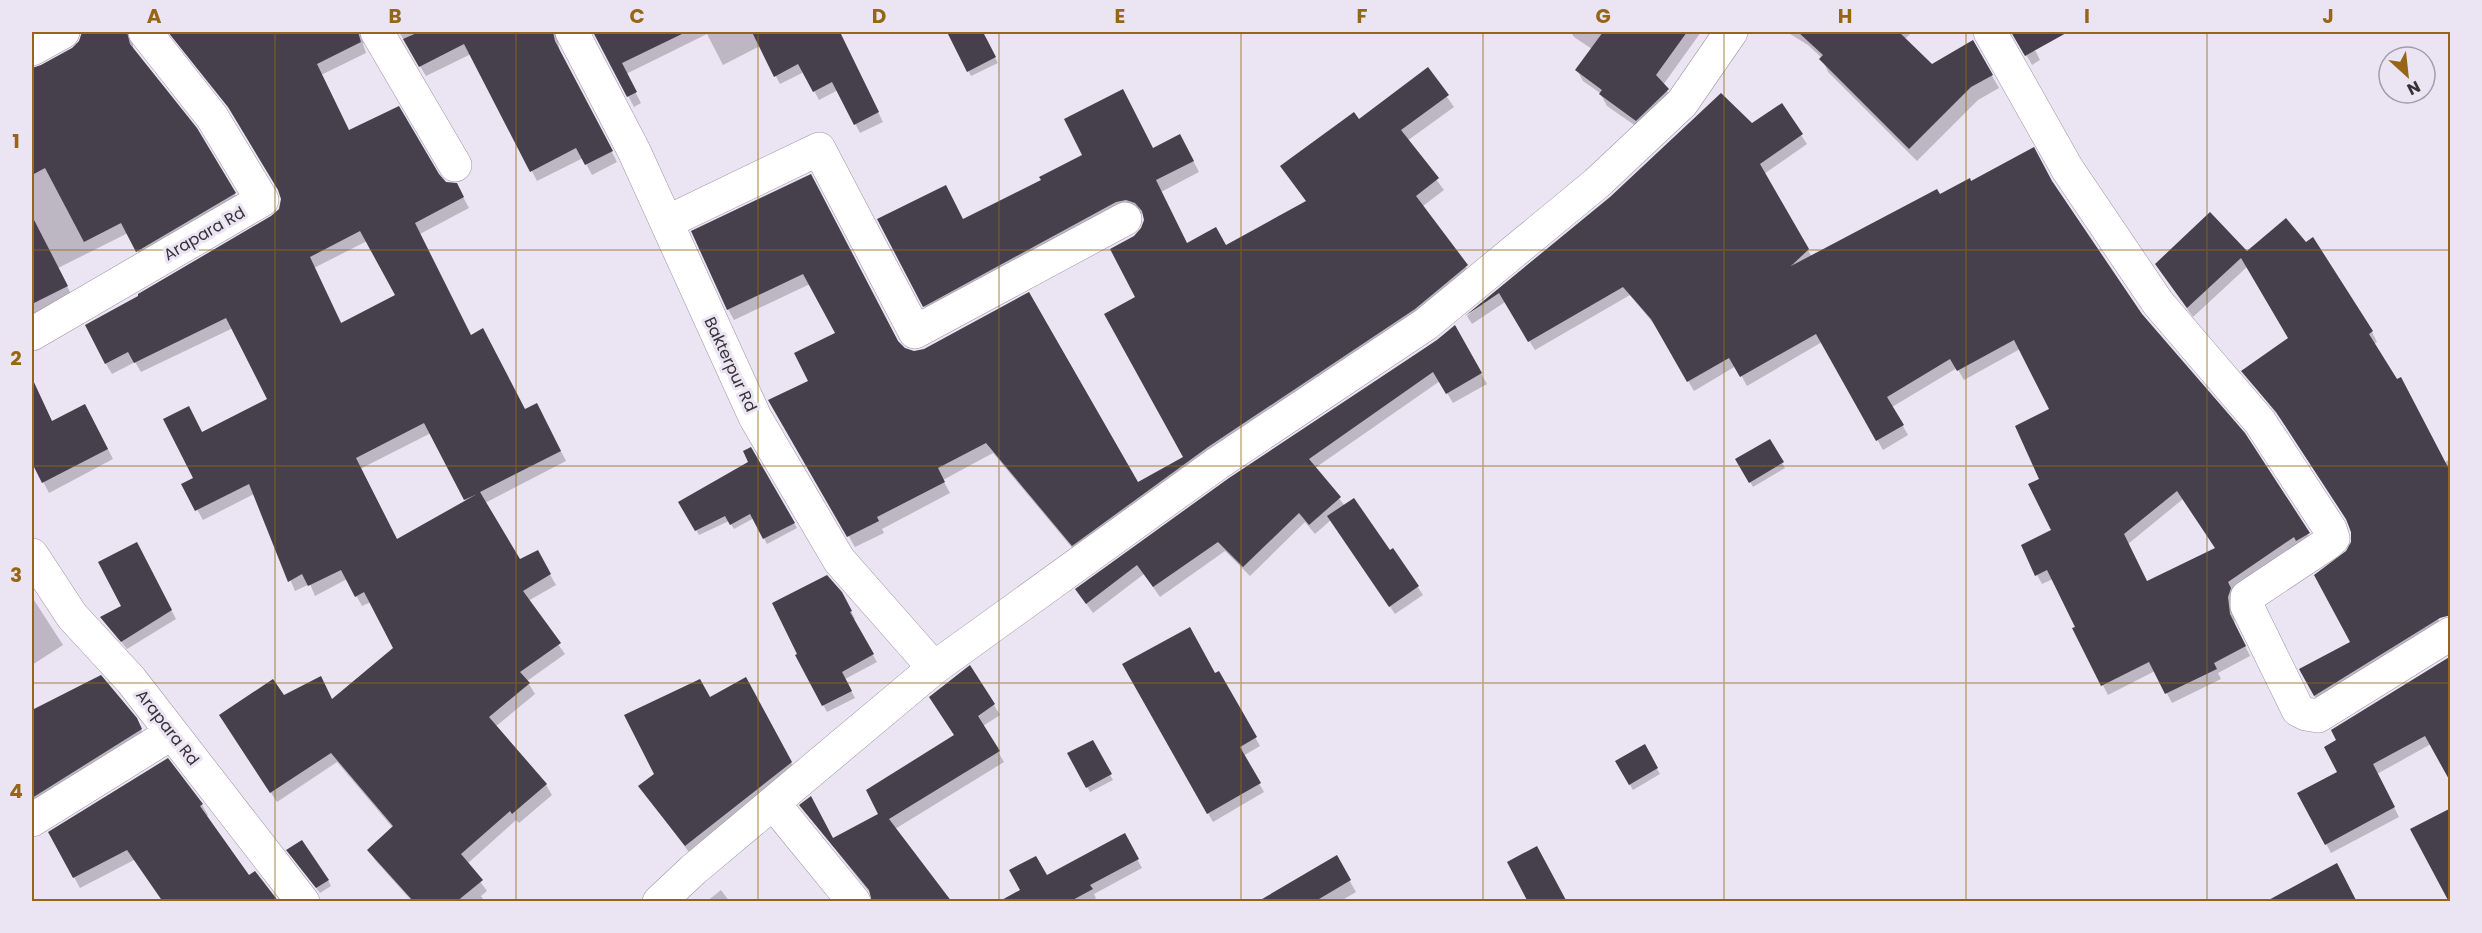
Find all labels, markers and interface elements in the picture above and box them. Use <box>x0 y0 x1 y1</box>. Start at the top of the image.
text: A <box>147 2 162 30</box>
text: B <box>388 2 402 30</box>
text: C <box>629 2 645 30</box>
text: D <box>872 2 886 30</box>
text: E <box>1115 2 1125 30</box>
text: F <box>1357 2 1368 30</box>
text: G <box>1595 2 1611 30</box>
text: H <box>1838 2 1852 30</box>
text: I <box>2084 2 2090 30</box>
text: J <box>2322 2 2334 30</box>
north arrow <box>2377 45 2437 105</box>
text: N <box>2403 75 2424 101</box>
text: 1 <box>12 127 20 155</box>
street label: Arapara Rd <box>159 201 249 266</box>
street label: Bakterpur Rd <box>698 313 763 415</box>
text: 2 <box>10 344 22 372</box>
text: 3 <box>10 561 22 589</box>
street label: Arapara Rd <box>131 684 205 770</box>
text: 4 <box>9 777 23 805</box>

